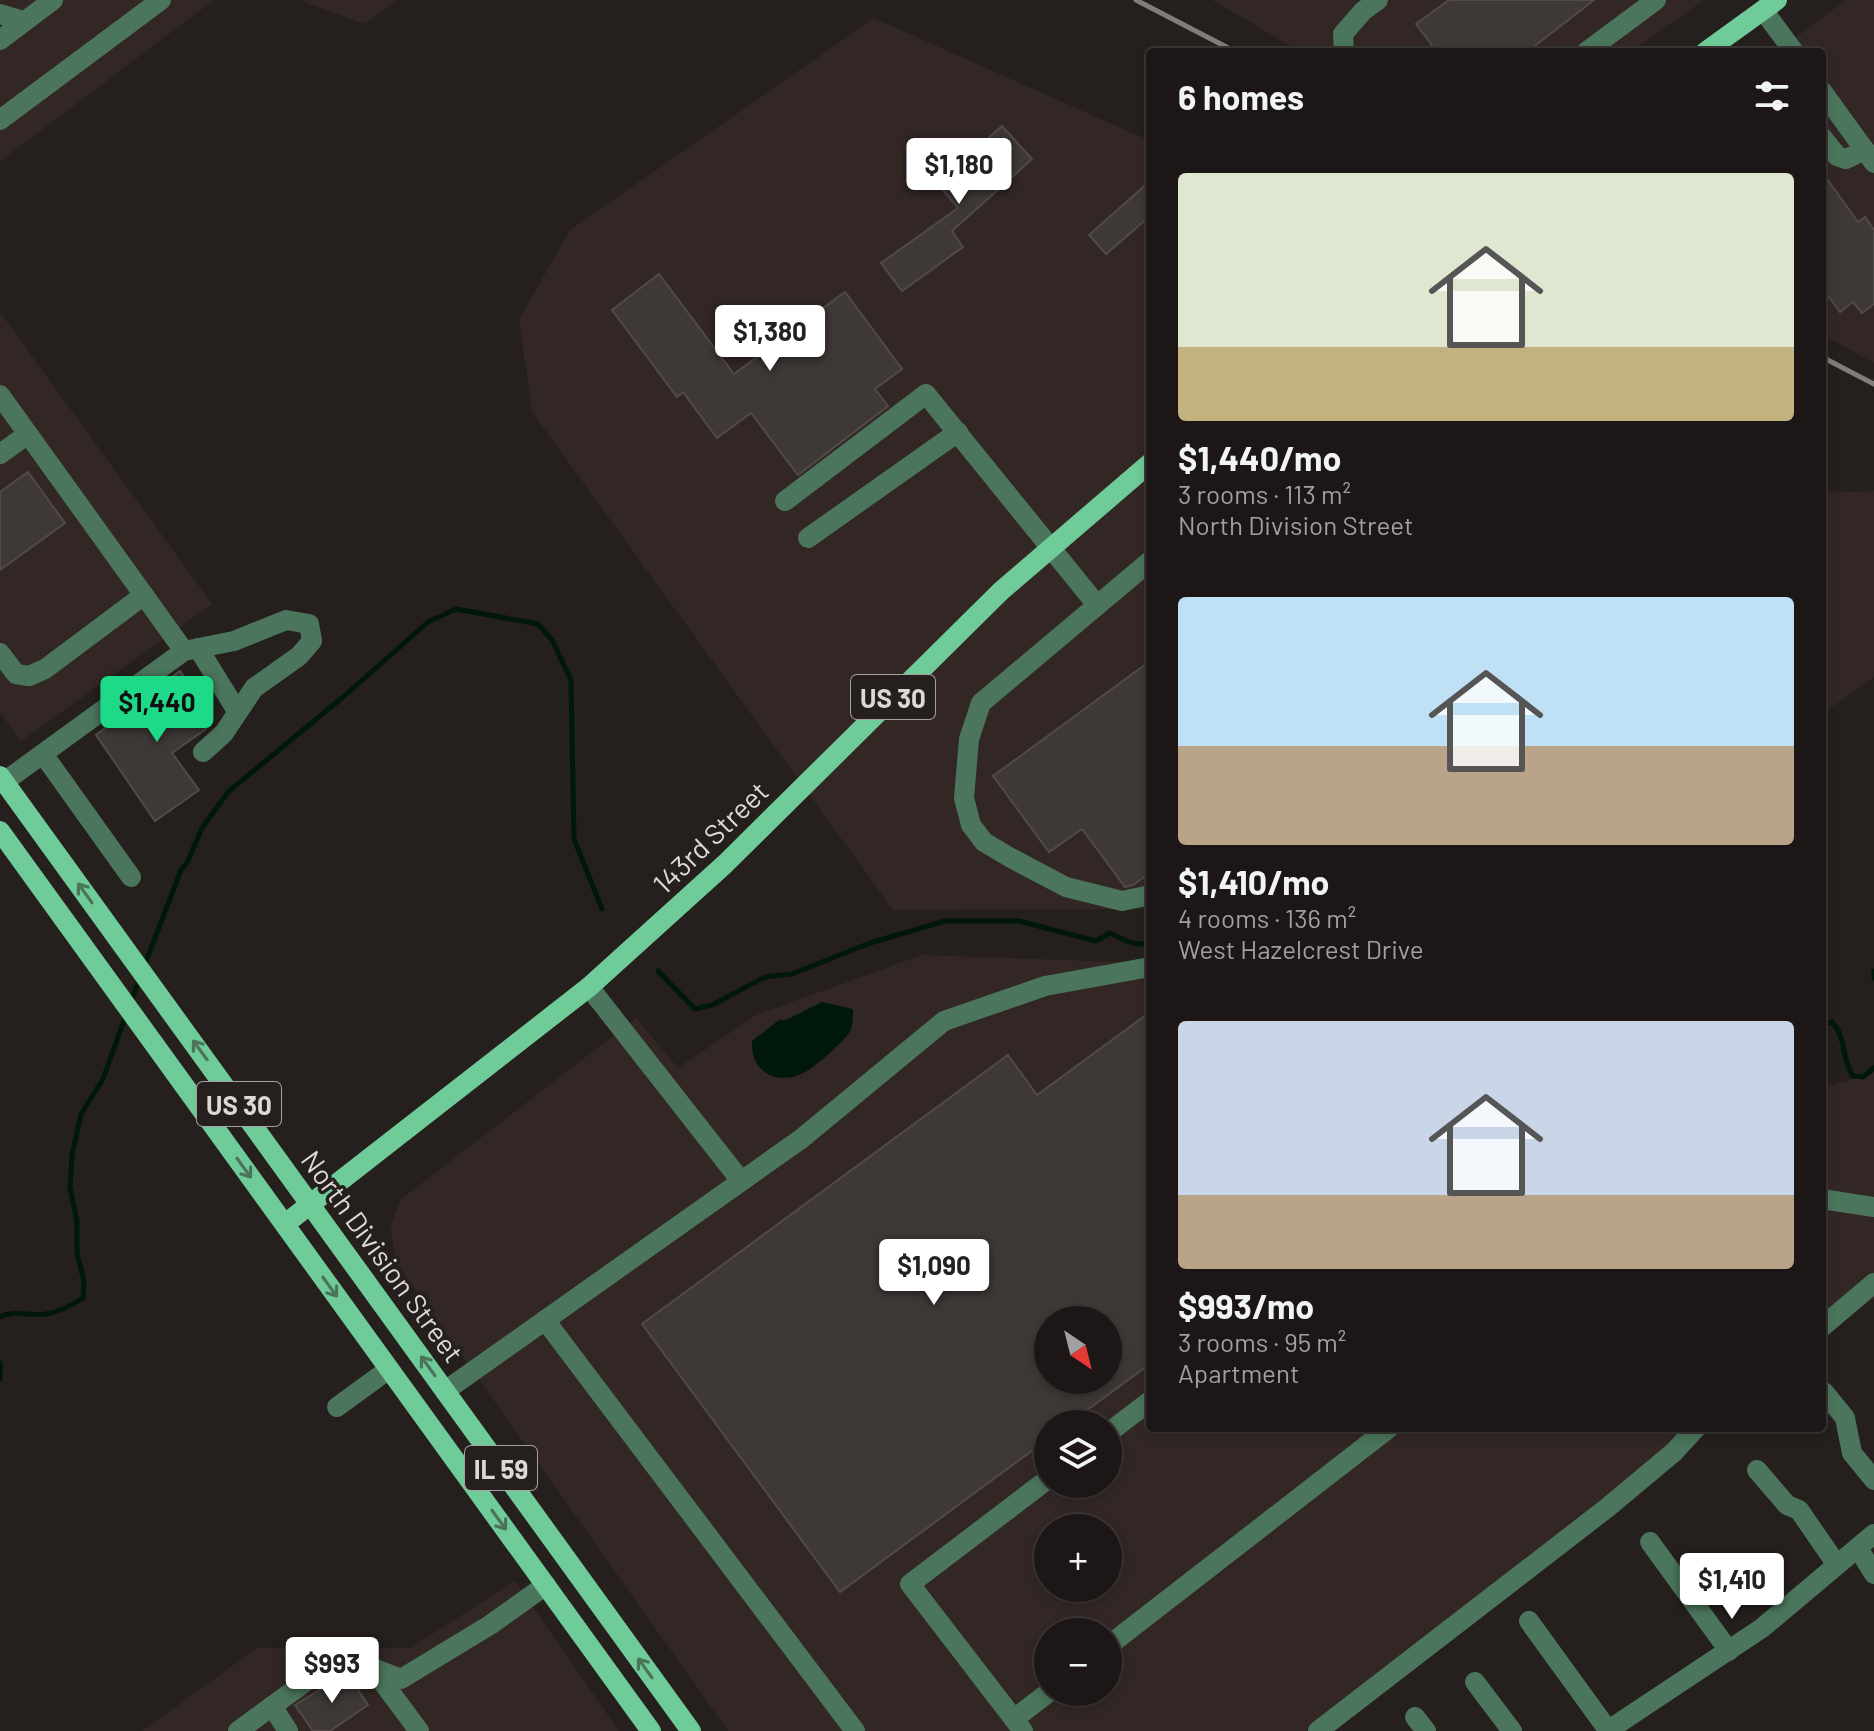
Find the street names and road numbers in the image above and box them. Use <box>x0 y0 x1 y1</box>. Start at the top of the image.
road number: US 30 <box>851 675 935 719</box>
street label: 143rd Street <box>645 774 775 900</box>
road number: US 30 <box>197 1082 281 1126</box>
street label: North Division Street <box>295 1143 471 1369</box>
road number: IL 59 <box>465 1446 537 1490</box>

